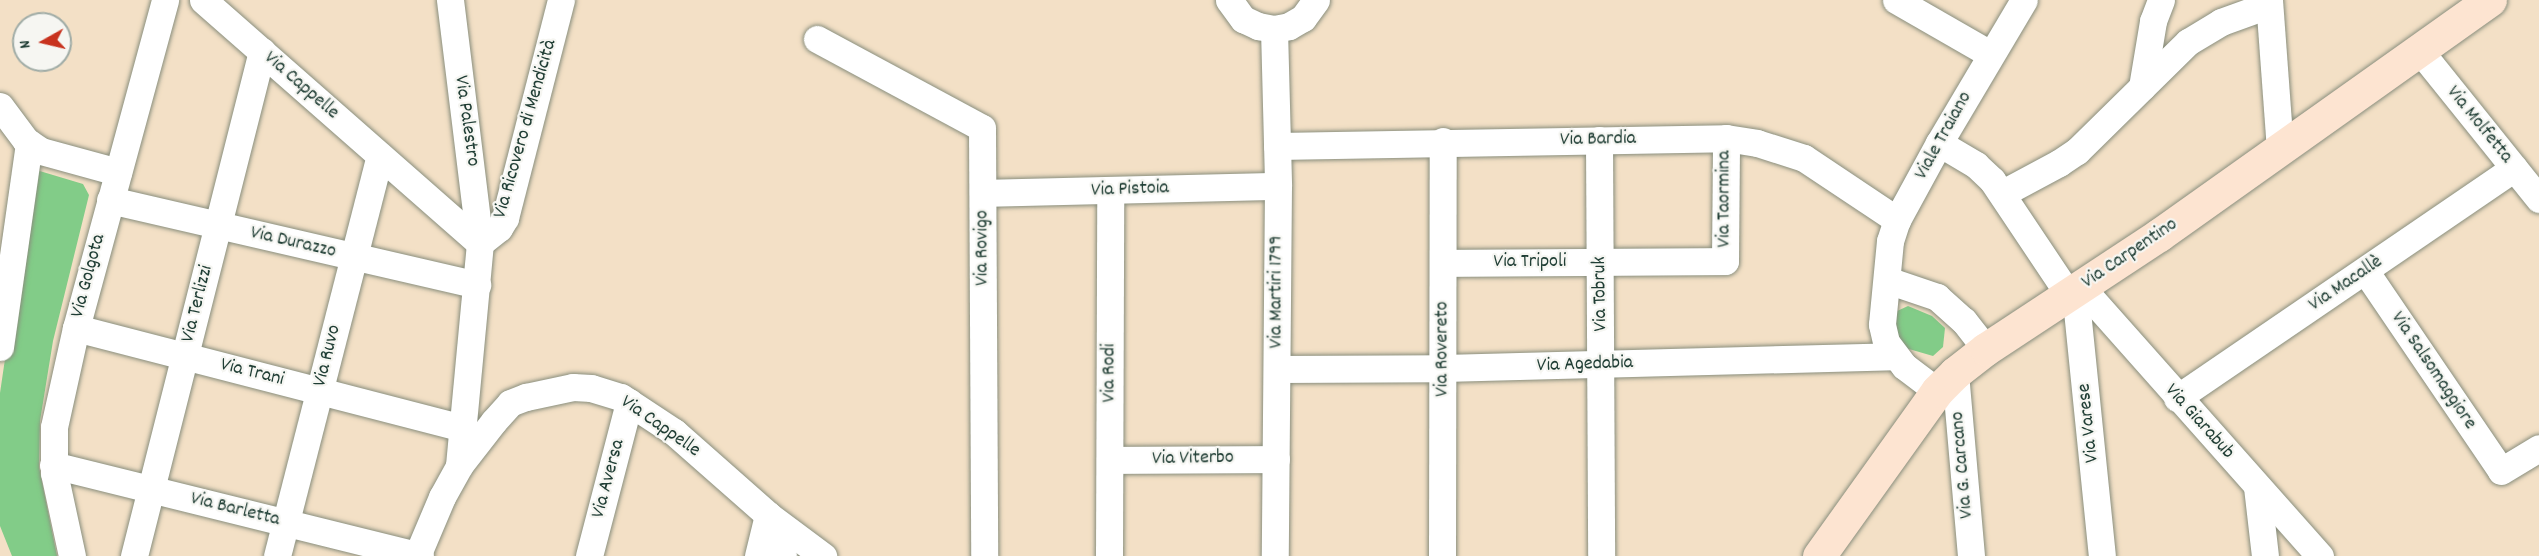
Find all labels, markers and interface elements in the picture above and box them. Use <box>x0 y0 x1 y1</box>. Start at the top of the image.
north arrow <box>12 12 72 72</box>
street label: Via Ricovero di Mendicità <box>489 37 563 221</box>
text: N <box>14 39 38 50</box>
street label: Via Cappelle <box>258 47 344 125</box>
street label: Via Palestro <box>448 74 484 168</box>
street label: Via Molfetta <box>2441 81 2517 169</box>
street label: Viale Traiano <box>1910 88 1978 184</box>
street label: Via Bardia <box>1560 127 1636 153</box>
street label: Via Taormina <box>1713 151 1737 247</box>
street label: Via Pistoia <box>1091 177 1169 203</box>
street label: Via Rovigo <box>971 210 995 286</box>
street label: Via Carpentino <box>2078 213 2182 295</box>
street label: Via Durazzo <box>248 222 338 264</box>
street label: Via Golgota <box>66 232 112 320</box>
street label: Via Martiri 1799 <box>1265 236 1289 348</box>
street label: Via Tripoli <box>1494 250 1566 274</box>
street label: Via Macallè <box>2305 251 2387 317</box>
street label: Via Tobruk <box>1588 256 1614 332</box>
street label: Via Terlizzi <box>177 263 219 345</box>
street label: Via Rovereto <box>1431 301 1455 397</box>
street label: Via Salsomaggiore <box>2385 308 2481 434</box>
street label: Via Ruvo <box>309 323 347 389</box>
street label: Via Rodi <box>1098 344 1122 402</box>
street label: Via Agedabia <box>1537 351 1633 379</box>
street label: Via Trani <box>218 354 286 392</box>
street label: Via Giarabub <box>2159 379 2239 465</box>
street label: Via Varese <box>2073 382 2105 464</box>
street label: Via Cappelle <box>615 391 705 463</box>
street label: Via G. Carcano <box>1946 410 1980 520</box>
street label: Via Aversa <box>587 437 631 521</box>
street label: Via Viterbo <box>1152 446 1234 472</box>
street label: Via Barletta <box>188 487 282 533</box>

